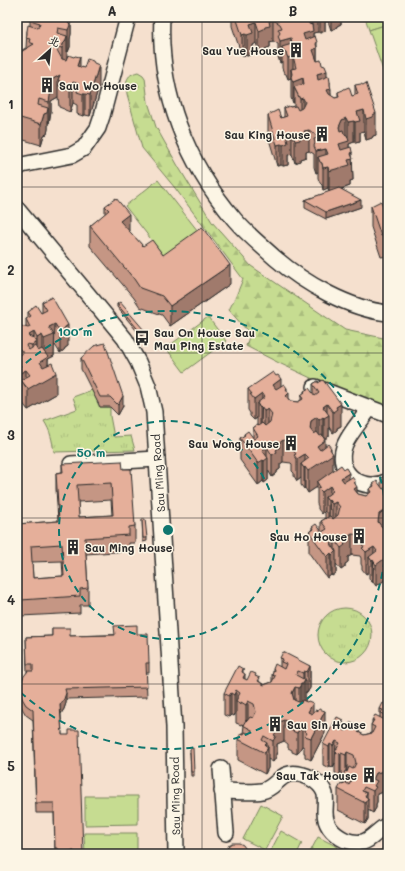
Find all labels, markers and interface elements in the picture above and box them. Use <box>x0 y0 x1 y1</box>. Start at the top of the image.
text: A <box>107 2 117 19</box>
text: B <box>289 2 298 19</box>
north arrow <box>30 30 70 70</box>
text: 北 <box>46 31 63 50</box>
building icon: Sau Yue House <box>287 41 305 59</box>
place label: Sau Yue House <box>202 43 284 58</box>
building icon: Sau Wo House <box>38 76 56 94</box>
place label: Sau Wo House <box>59 78 137 93</box>
text: 1 <box>8 95 14 112</box>
building icon: Sau King House <box>313 125 331 143</box>
place label: Sau King House <box>224 127 310 142</box>
text: 2 <box>7 261 15 278</box>
text: 100 m <box>58 323 92 339</box>
place label: Sau On House Sau Mau Ping Estate <box>154 325 255 353</box>
bus stop icon: Sau On House Sau Mau Ping Estate <box>133 329 151 347</box>
text: 3 <box>7 426 15 443</box>
street label: Sau Ming Road <box>148 433 168 512</box>
building icon: Sau Wong House <box>282 434 300 452</box>
place label: Sau Wong House <box>188 436 279 451</box>
text: 50 m <box>77 444 105 460</box>
centre of rings <box>161 523 175 537</box>
building icon: Sau Ho House <box>350 527 368 545</box>
place label: Sau Ho House <box>270 529 347 544</box>
building icon: Sau Ming House <box>64 538 82 556</box>
place label: Sau Ming House <box>85 540 173 555</box>
text: 4 <box>7 591 15 608</box>
building icon: Sau Sin House <box>266 715 284 733</box>
place label: Sau Sin House <box>287 717 366 732</box>
text: 5 <box>7 757 15 774</box>
street label: Sau Ming Road <box>167 757 183 835</box>
building icon: Sau Tak House <box>360 766 378 784</box>
place label: Sau Tak House <box>276 768 357 783</box>

